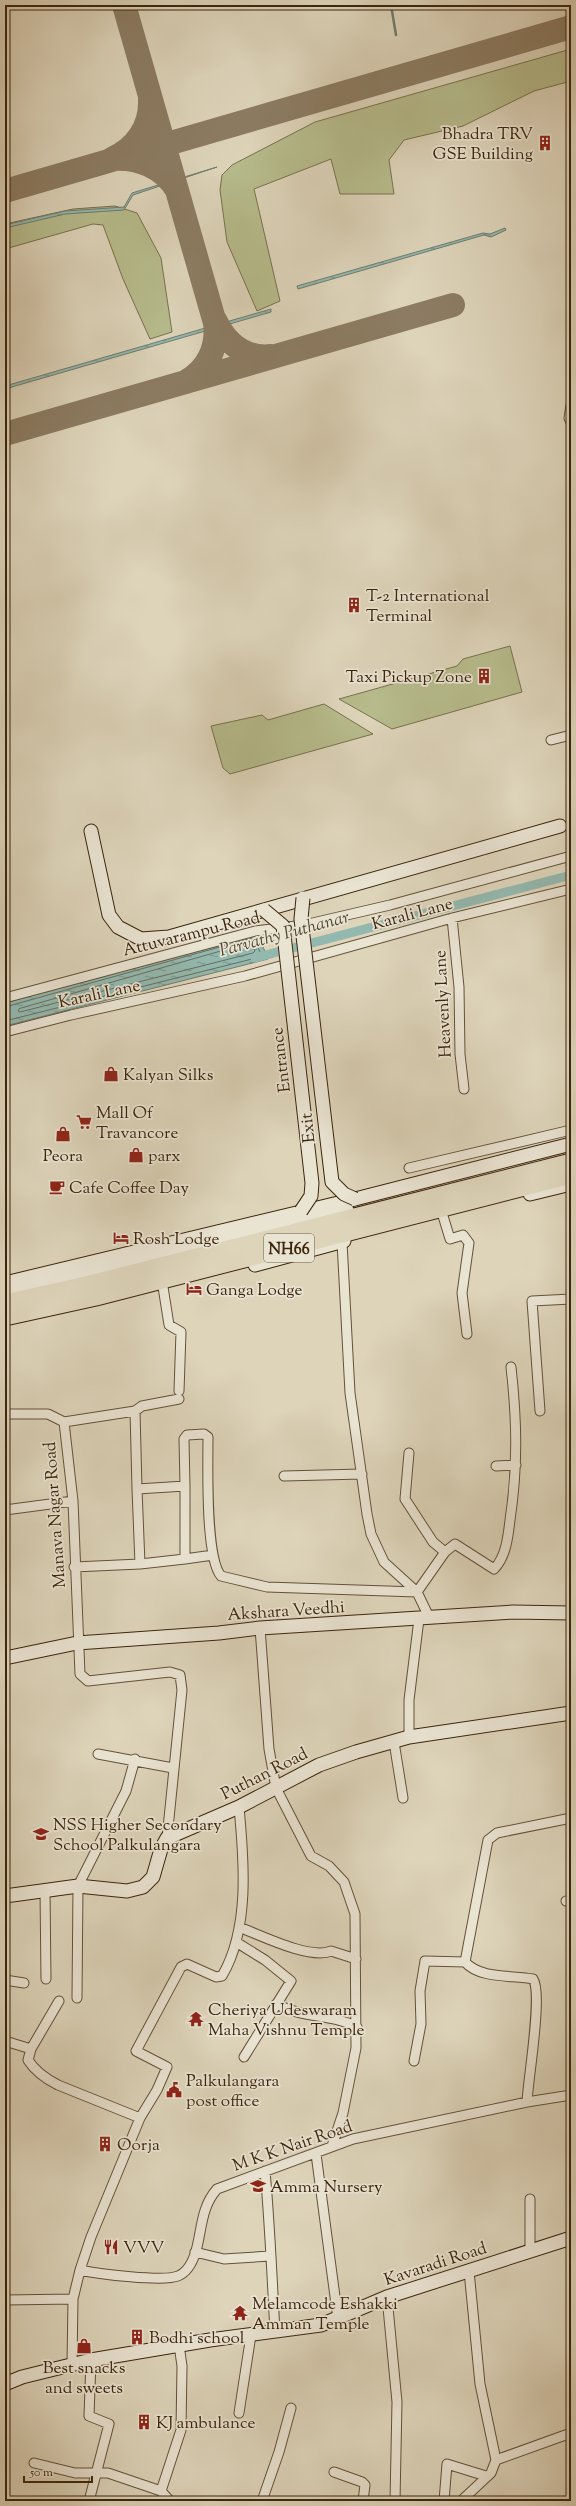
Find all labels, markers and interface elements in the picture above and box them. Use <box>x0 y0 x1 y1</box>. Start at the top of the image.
place label: Bhadra TRV GSE Building <box>433 123 533 167</box>
building icon: Bhadra TRV GSE Building <box>536 134 554 152</box>
place label: T-2 International Terminal <box>366 585 490 629</box>
building icon: T-2 International Terminal <box>345 596 363 614</box>
place label: Taxi Pickup Zone <box>346 666 472 690</box>
building icon: Taxi Pickup Zone <box>475 667 493 685</box>
street label: Karali Lane <box>369 893 456 937</box>
water label: Parvathy Puthanar <box>217 905 353 965</box>
street label: Attuvarampu Road <box>120 906 263 964</box>
street label: Heavenly Lane <box>429 949 459 1058</box>
street label: Karali Lane <box>56 975 143 1015</box>
street label: Entrance <box>266 1026 298 1094</box>
place label: Kalyan Silks <box>123 1064 214 1088</box>
shop icon: Kalyan Silks <box>102 1065 120 1083</box>
place label: Mall Of Travancore <box>96 1102 178 1146</box>
street label: Exit <box>295 1111 322 1144</box>
supermarket icon: Mall Of Travancore <box>75 1113 93 1131</box>
shop icon: Peora <box>54 1125 72 1143</box>
place label: Peora <box>43 1145 83 1169</box>
place label: parx <box>148 1145 181 1169</box>
shop icon: parx <box>127 1146 145 1164</box>
place label: Cafe Coffee Day <box>69 1177 189 1201</box>
cafe icon: Cafe Coffee Day <box>48 1178 66 1196</box>
place label: Rosh Lodge <box>133 1228 219 1252</box>
hotel icon: Rosh Lodge <box>112 1229 130 1247</box>
road number: NH66 <box>264 1234 314 1262</box>
place label: Ganga Lodge <box>206 1279 303 1303</box>
hotel icon: Ganga Lodge <box>185 1280 203 1298</box>
street label: Manava Nagar Road <box>39 1440 73 1589</box>
street label: Akshara Veedhi <box>227 1596 346 1628</box>
street label: Puthan Road <box>217 1742 313 1807</box>
place label: NSS Higher Secondary School Palkulangara <box>53 1814 222 1858</box>
school or university icon: NSS Higher Secondary School Palkulangara <box>32 1825 50 1843</box>
place label: Cheriya Udeswaram Maha Vishnu Temple <box>208 1999 365 2043</box>
temple icon: Cheriya Udeswaram Maha Vishnu Temple <box>187 2010 205 2028</box>
place label: Palkulangara post office <box>186 2070 280 2114</box>
public building icon: Palkulangara post office <box>165 2081 183 2099</box>
street label: M K K Nair Road <box>229 2115 356 2179</box>
place label: Oorja <box>117 2134 160 2158</box>
building icon: Oorja <box>96 2135 114 2153</box>
place label: Amma Nursery <box>270 2176 383 2200</box>
school or university icon: Amma Nursery <box>249 2177 267 2195</box>
place label: VVV <box>123 2237 164 2261</box>
street label: Kavaradi Road <box>381 2237 490 2293</box>
restaurant icon: VVV <box>102 2238 120 2256</box>
place label: Melamcode Eshakki Amman Temple <box>252 2293 398 2337</box>
temple icon: Melamcode Eshakki Amman Temple <box>231 2304 249 2322</box>
place label: Bodhi school <box>149 2327 245 2351</box>
building icon: Bodhi school <box>128 2328 146 2346</box>
shop icon: Best snacks and sweets <box>75 2337 93 2355</box>
place label: Best snacks and sweets <box>43 2357 126 2401</box>
place label: KJ ambulance <box>156 2412 256 2436</box>
building icon: KJ ambulance <box>135 2413 153 2431</box>
scale bar <box>24 2458 92 2484</box>
text: 50 m <box>29 2464 53 2482</box>

